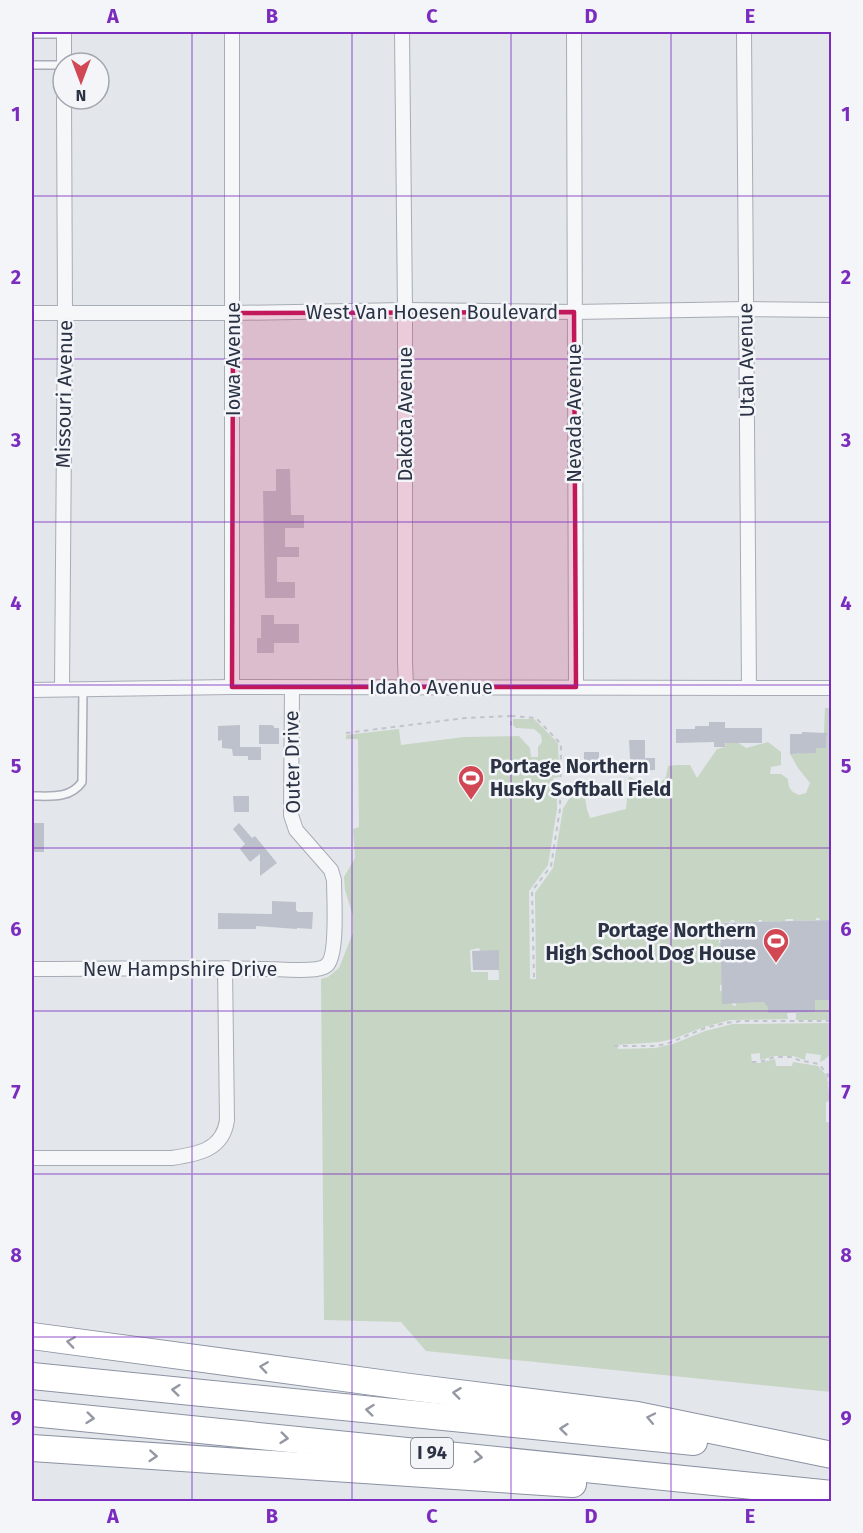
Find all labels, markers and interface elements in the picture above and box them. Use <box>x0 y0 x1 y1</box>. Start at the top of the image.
text: A <box>106 4 120 28</box>
text: B <box>266 4 278 28</box>
text: C <box>426 4 438 28</box>
text: D <box>584 4 598 28</box>
text: E <box>745 4 755 28</box>
north arrow <box>51 51 111 111</box>
text: N <box>76 86 86 105</box>
text: 1 <box>11 102 21 126</box>
text: 1 <box>841 102 851 126</box>
text: 2 <box>11 265 21 289</box>
text: 2 <box>841 265 851 289</box>
street label: West Van Hoesen Boulevard <box>306 300 558 324</box>
street label: Iowa Avenue <box>221 302 245 416</box>
street label: Utah Avenue <box>733 302 759 418</box>
street label: Missouri Avenue <box>51 320 77 468</box>
street label: Nevada Avenue <box>562 343 586 483</box>
street label: Dakota Avenue <box>393 347 417 481</box>
text: 3 <box>10 428 21 452</box>
text: 3 <box>840 428 851 452</box>
text: 4 <box>10 591 22 615</box>
text: 4 <box>840 591 852 615</box>
street label: Idaho Avenue <box>369 675 493 699</box>
street label: Outer Drive <box>279 710 305 814</box>
text: 5 <box>11 754 22 778</box>
place label: Portage Northern Husky Softball Field <box>490 754 671 801</box>
text: 5 <box>841 754 852 778</box>
sports icon: Portage Northern Husky Softball Field <box>456 763 486 801</box>
text: 6 <box>10 917 22 941</box>
text: 6 <box>840 917 852 941</box>
place label: Portage Northern High School Dog House <box>546 918 756 965</box>
sports icon: Portage Northern High School Dog House <box>761 926 791 964</box>
street label: New Hampshire Drive <box>83 957 277 981</box>
text: 7 <box>11 1080 21 1104</box>
text: 7 <box>841 1080 851 1104</box>
text: 8 <box>10 1243 22 1267</box>
text: 8 <box>840 1243 852 1267</box>
one-way arrow <box>66 1336 75 1348</box>
one-way arrow <box>260 1362 269 1374</box>
one-way arrow <box>172 1384 181 1397</box>
one-way arrow <box>453 1387 462 1400</box>
one-way arrow <box>366 1404 375 1417</box>
text: 9 <box>10 1406 22 1430</box>
text: 9 <box>840 1406 852 1430</box>
one-way arrow <box>85 1411 94 1424</box>
one-way arrow <box>646 1412 656 1425</box>
one-way arrow <box>560 1423 569 1436</box>
one-way arrow <box>279 1431 288 1444</box>
road number: I 94 <box>411 1438 453 1468</box>
one-way arrow <box>148 1449 157 1462</box>
one-way arrow <box>473 1451 482 1463</box>
text: A <box>106 1504 120 1528</box>
text: B <box>266 1504 278 1528</box>
text: C <box>426 1504 438 1528</box>
text: D <box>584 1504 598 1528</box>
text: E <box>745 1504 755 1528</box>

